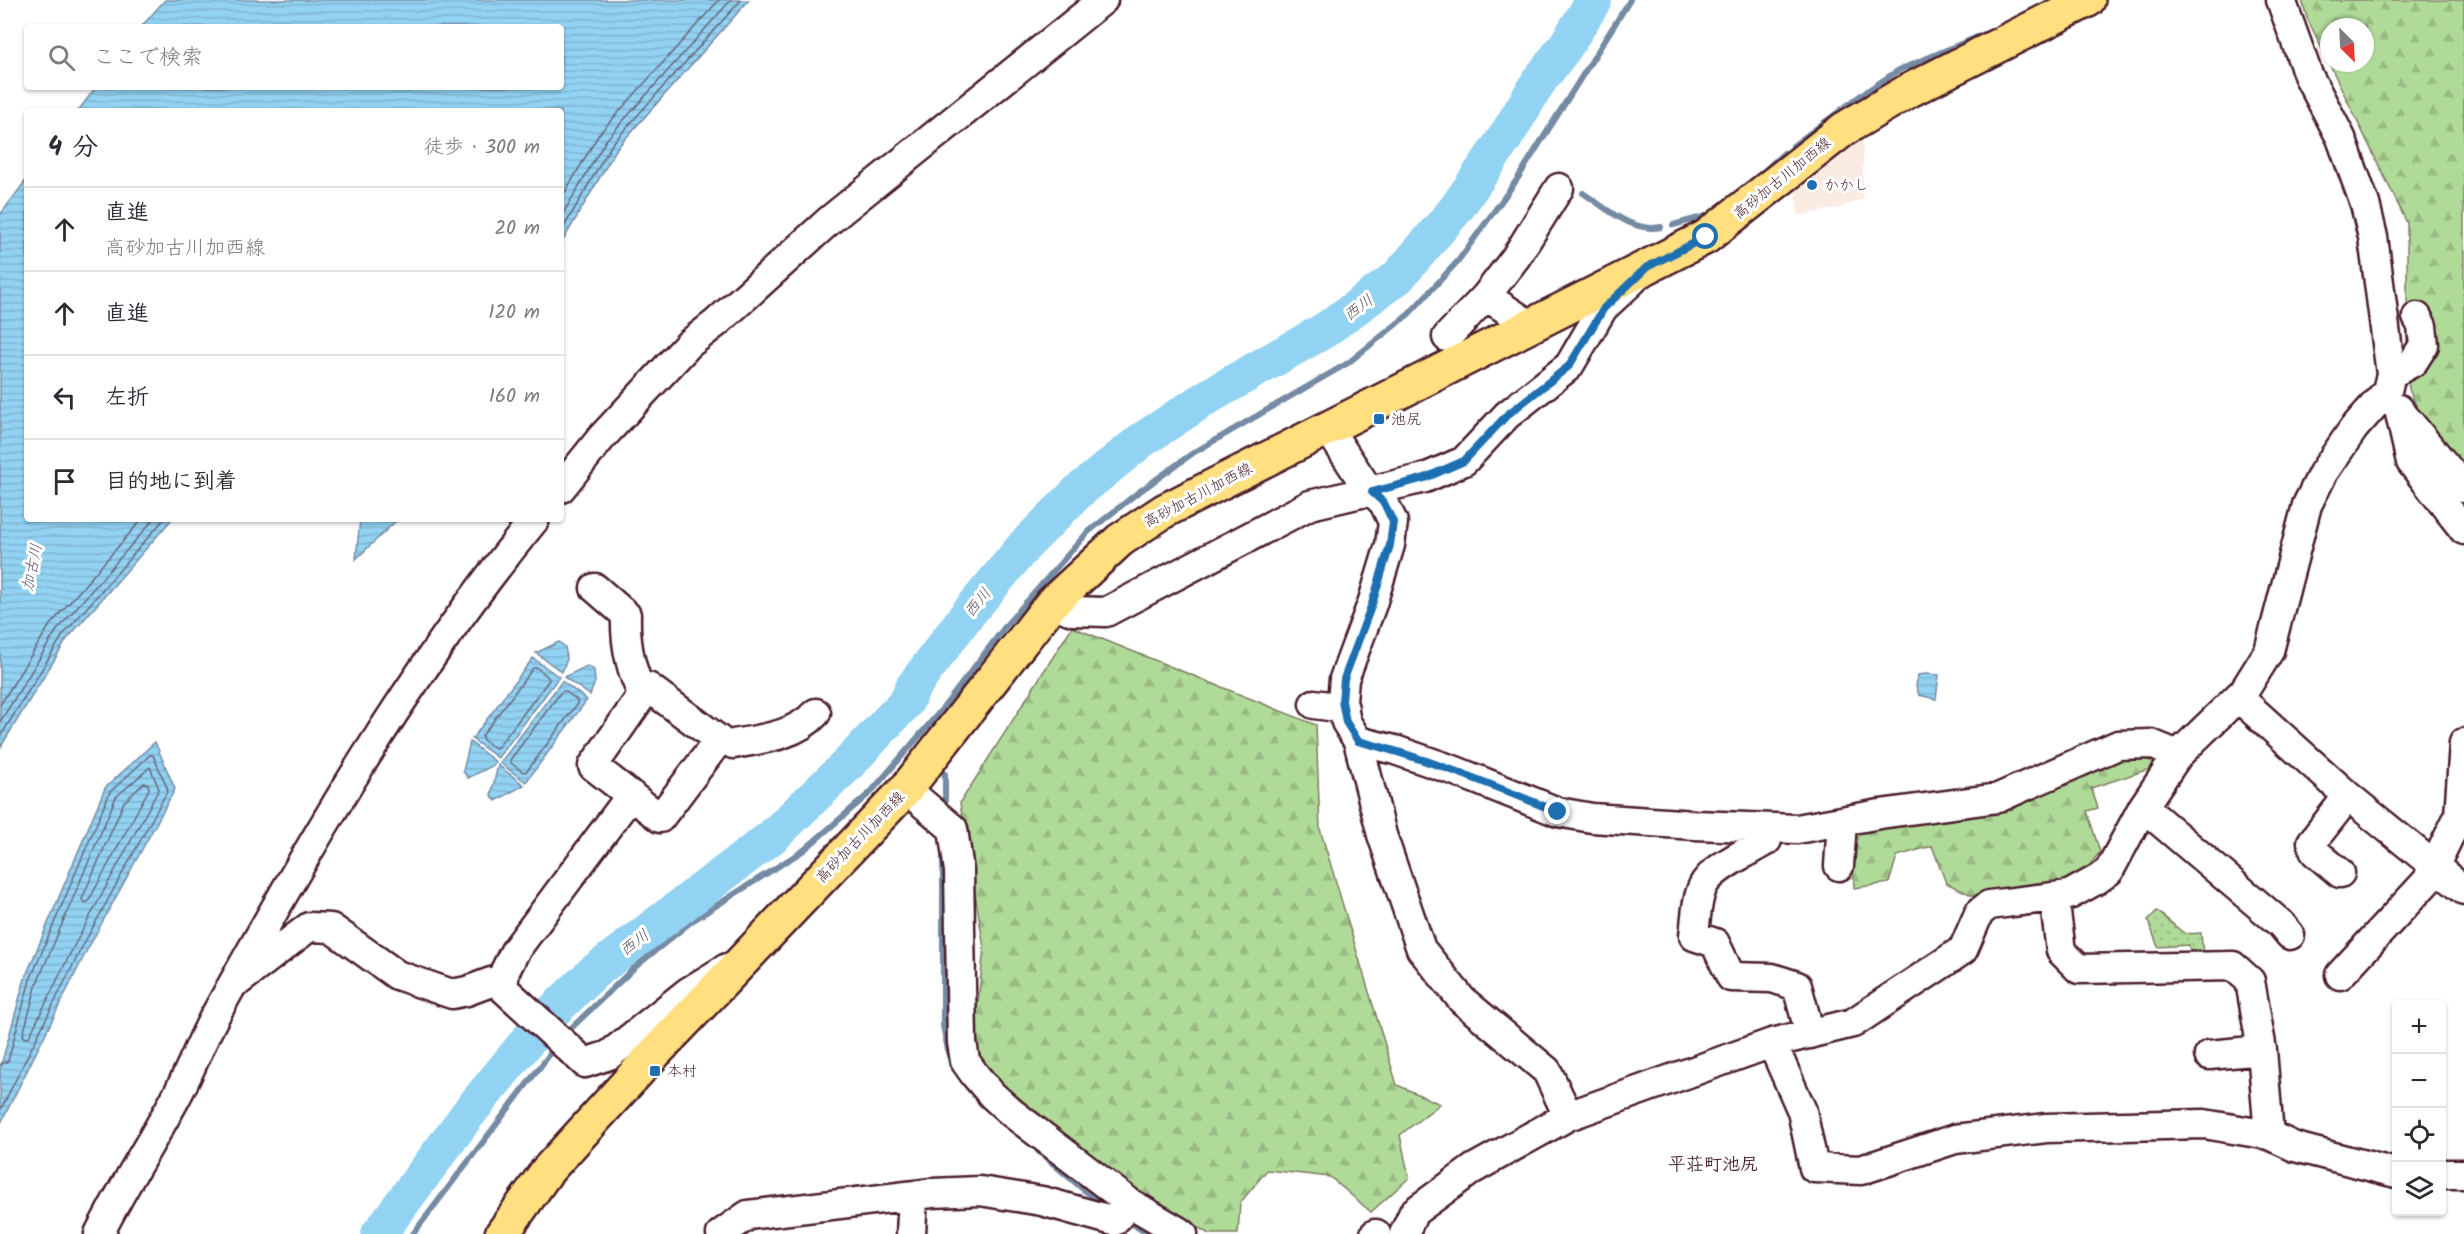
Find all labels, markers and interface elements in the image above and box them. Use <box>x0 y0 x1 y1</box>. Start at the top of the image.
north arrow <box>2320 18 2374 72</box>
search box <box>24 24 564 90</box>
icon: search <box>45 41 78 74</box>
text: ここで検索 <box>93 41 203 76</box>
text: 4 分 <box>48 127 98 169</box>
text: 徒歩 · 300 m <box>424 132 540 164</box>
street label: 高砂加古川加西線 <box>1728 132 1837 226</box>
place label: かかし <box>1824 174 1869 198</box>
marker: かかし <box>1805 178 1819 192</box>
text: 直進 <box>105 196 149 231</box>
icon: ahead <box>48 213 81 246</box>
text: 20 m <box>494 213 540 245</box>
route start <box>1692 223 1718 249</box>
text: 高砂加古川加西線 <box>105 233 265 265</box>
water label: 西川 <box>1339 289 1379 328</box>
icon: ahead <box>48 297 81 330</box>
text: 直進 <box>105 297 149 332</box>
text: 120 m <box>488 297 540 329</box>
icon: left <box>48 381 81 414</box>
text: 左折 <box>105 381 149 416</box>
text: 160 m <box>489 381 540 413</box>
place label: 池尻 <box>1391 408 1421 432</box>
marker: 池尻 <box>1372 412 1386 426</box>
street label: 高砂加古川加西線 <box>1140 457 1257 535</box>
icon: arrive <box>48 465 81 498</box>
text: 目的地に到着 <box>105 465 237 500</box>
water label: 加古川 <box>15 541 50 593</box>
water label: 西川 <box>958 583 998 623</box>
street label: 高砂加古川加西線 <box>810 786 911 889</box>
route end <box>1544 798 1570 824</box>
water label: 西川 <box>615 924 655 963</box>
map controls <box>2392 1000 2446 1216</box>
button: + <box>2392 1000 2446 1054</box>
button: − <box>2392 1054 2446 1108</box>
place label: 本村 <box>667 1060 697 1084</box>
marker: 本村 <box>648 1064 662 1078</box>
button: locate <box>2392 1108 2446 1162</box>
district label: 平荘町池尻 <box>1668 1151 1758 1180</box>
button: layers <box>2392 1162 2446 1216</box>

